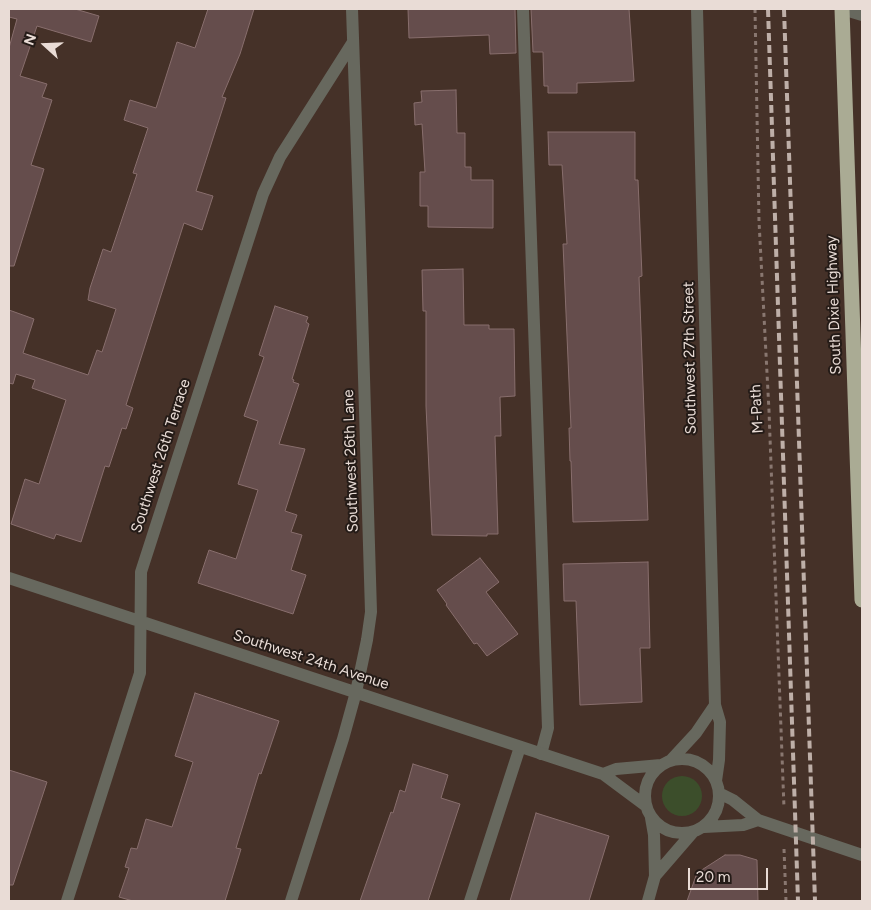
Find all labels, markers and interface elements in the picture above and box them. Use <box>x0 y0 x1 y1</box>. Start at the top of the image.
north arrow <box>20 20 70 70</box>
text: N <box>21 32 40 48</box>
street label: South Dixie Highway <box>823 235 845 375</box>
street label: Southwest 27th Street <box>680 282 700 434</box>
street label: Southwest 26th Terrace <box>128 377 194 535</box>
street label: M-Path <box>747 384 767 434</box>
street label: Southwest 26th Lane <box>340 389 362 533</box>
street label: Southwest 24th Avenue <box>231 626 391 694</box>
scale bar <box>691 858 771 890</box>
text: 20 m <box>696 868 730 886</box>

